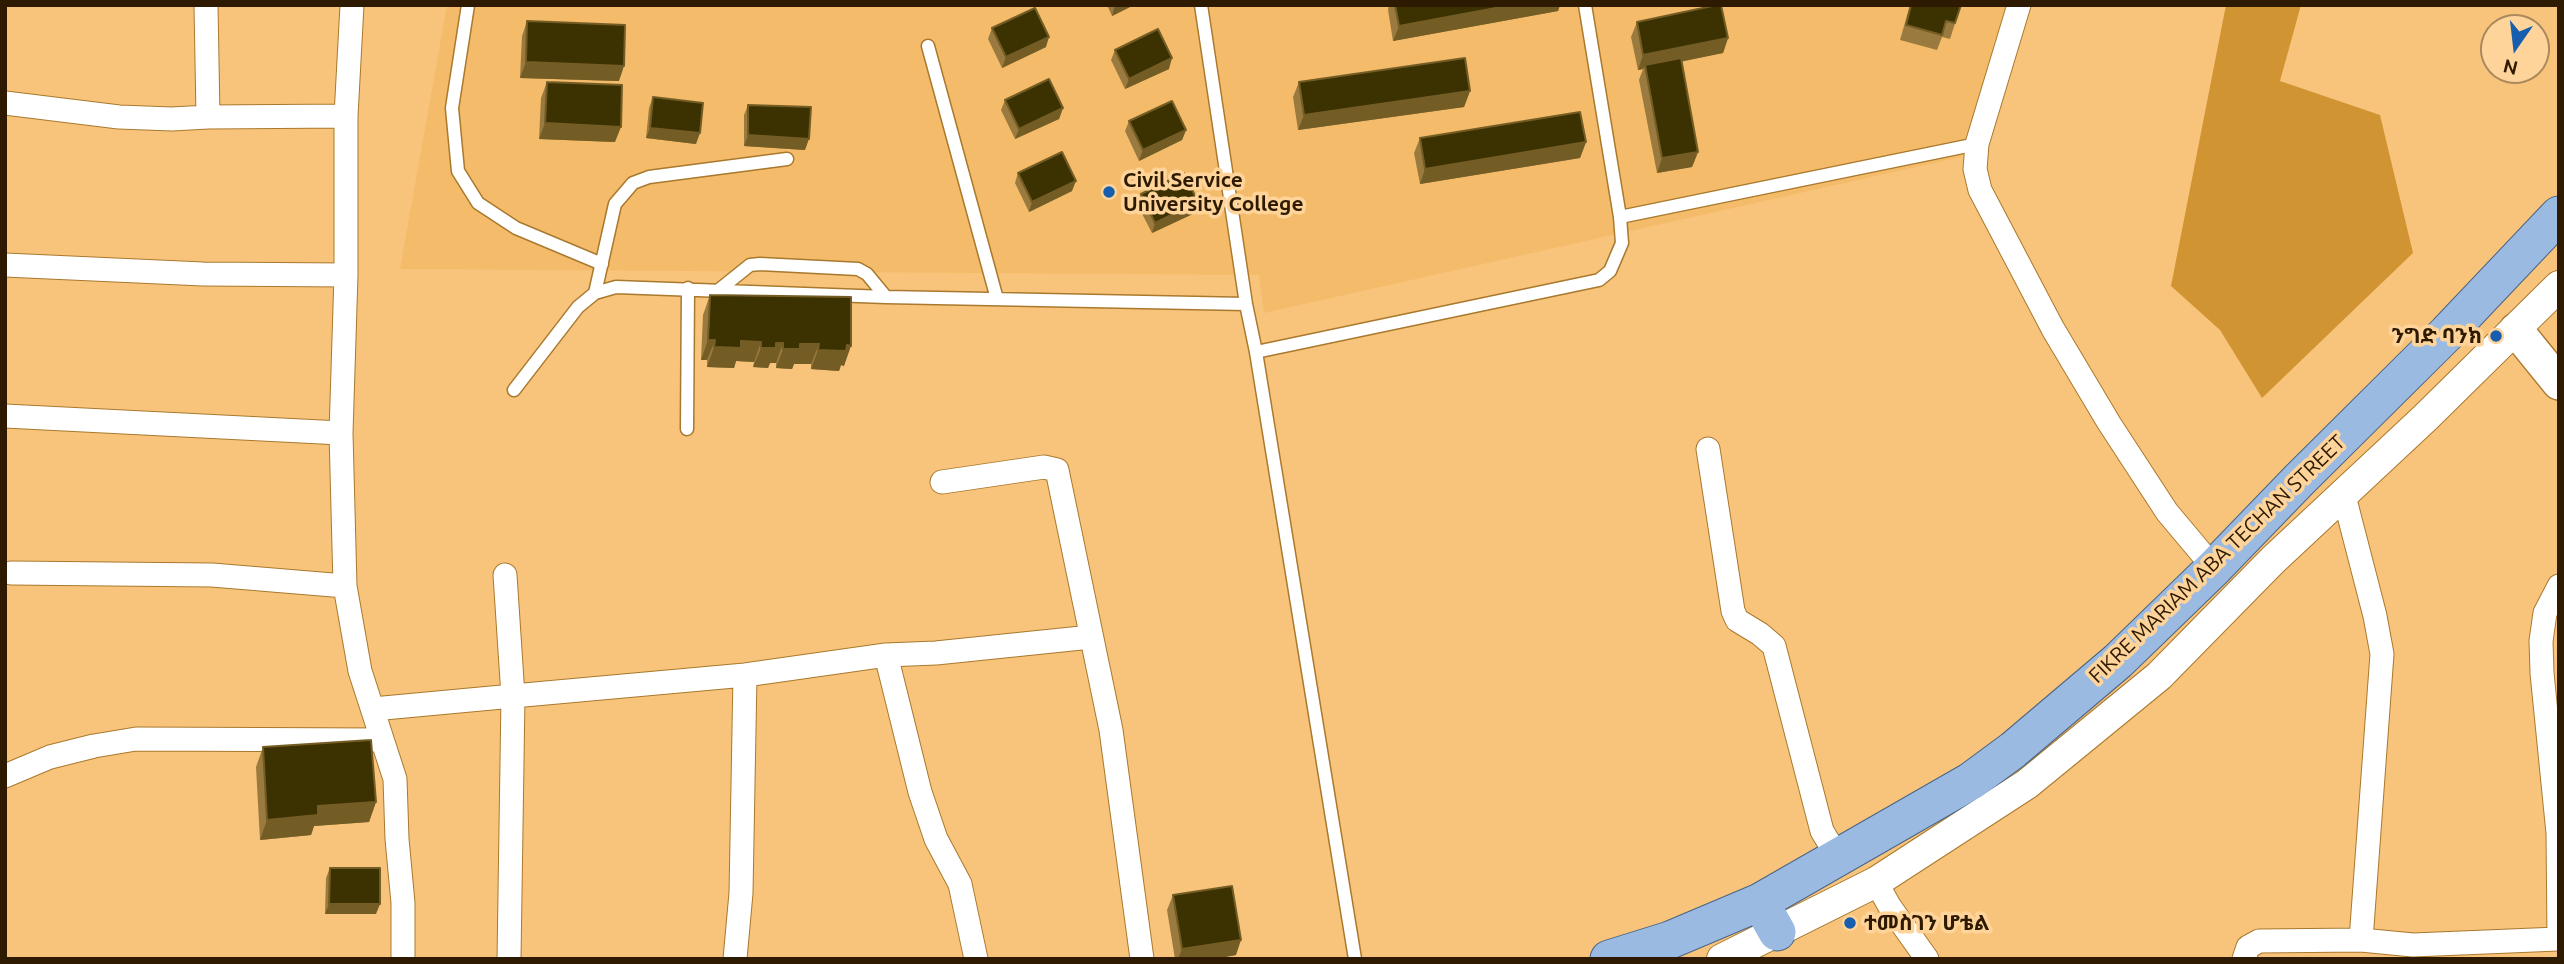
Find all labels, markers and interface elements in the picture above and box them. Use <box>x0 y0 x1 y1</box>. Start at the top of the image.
north arrow <box>2480 14 2550 84</box>
text: N <box>2501 55 2520 80</box>
place label: Civil Service University College <box>1123 167 1304 217</box>
marker: Civil Service University College <box>1101 184 1117 200</box>
place label: ንግድ ባንክ <box>2392 323 2482 349</box>
marker: ንግድ ባንክ <box>2488 328 2504 344</box>
street label: FIKRE MARIAM ABA TECHAN STREET <box>2084 430 2350 688</box>
place label: ተመስገን ሆቴል <box>1864 910 1989 936</box>
marker: ተመስገን ሆቴል <box>1842 915 1858 931</box>

